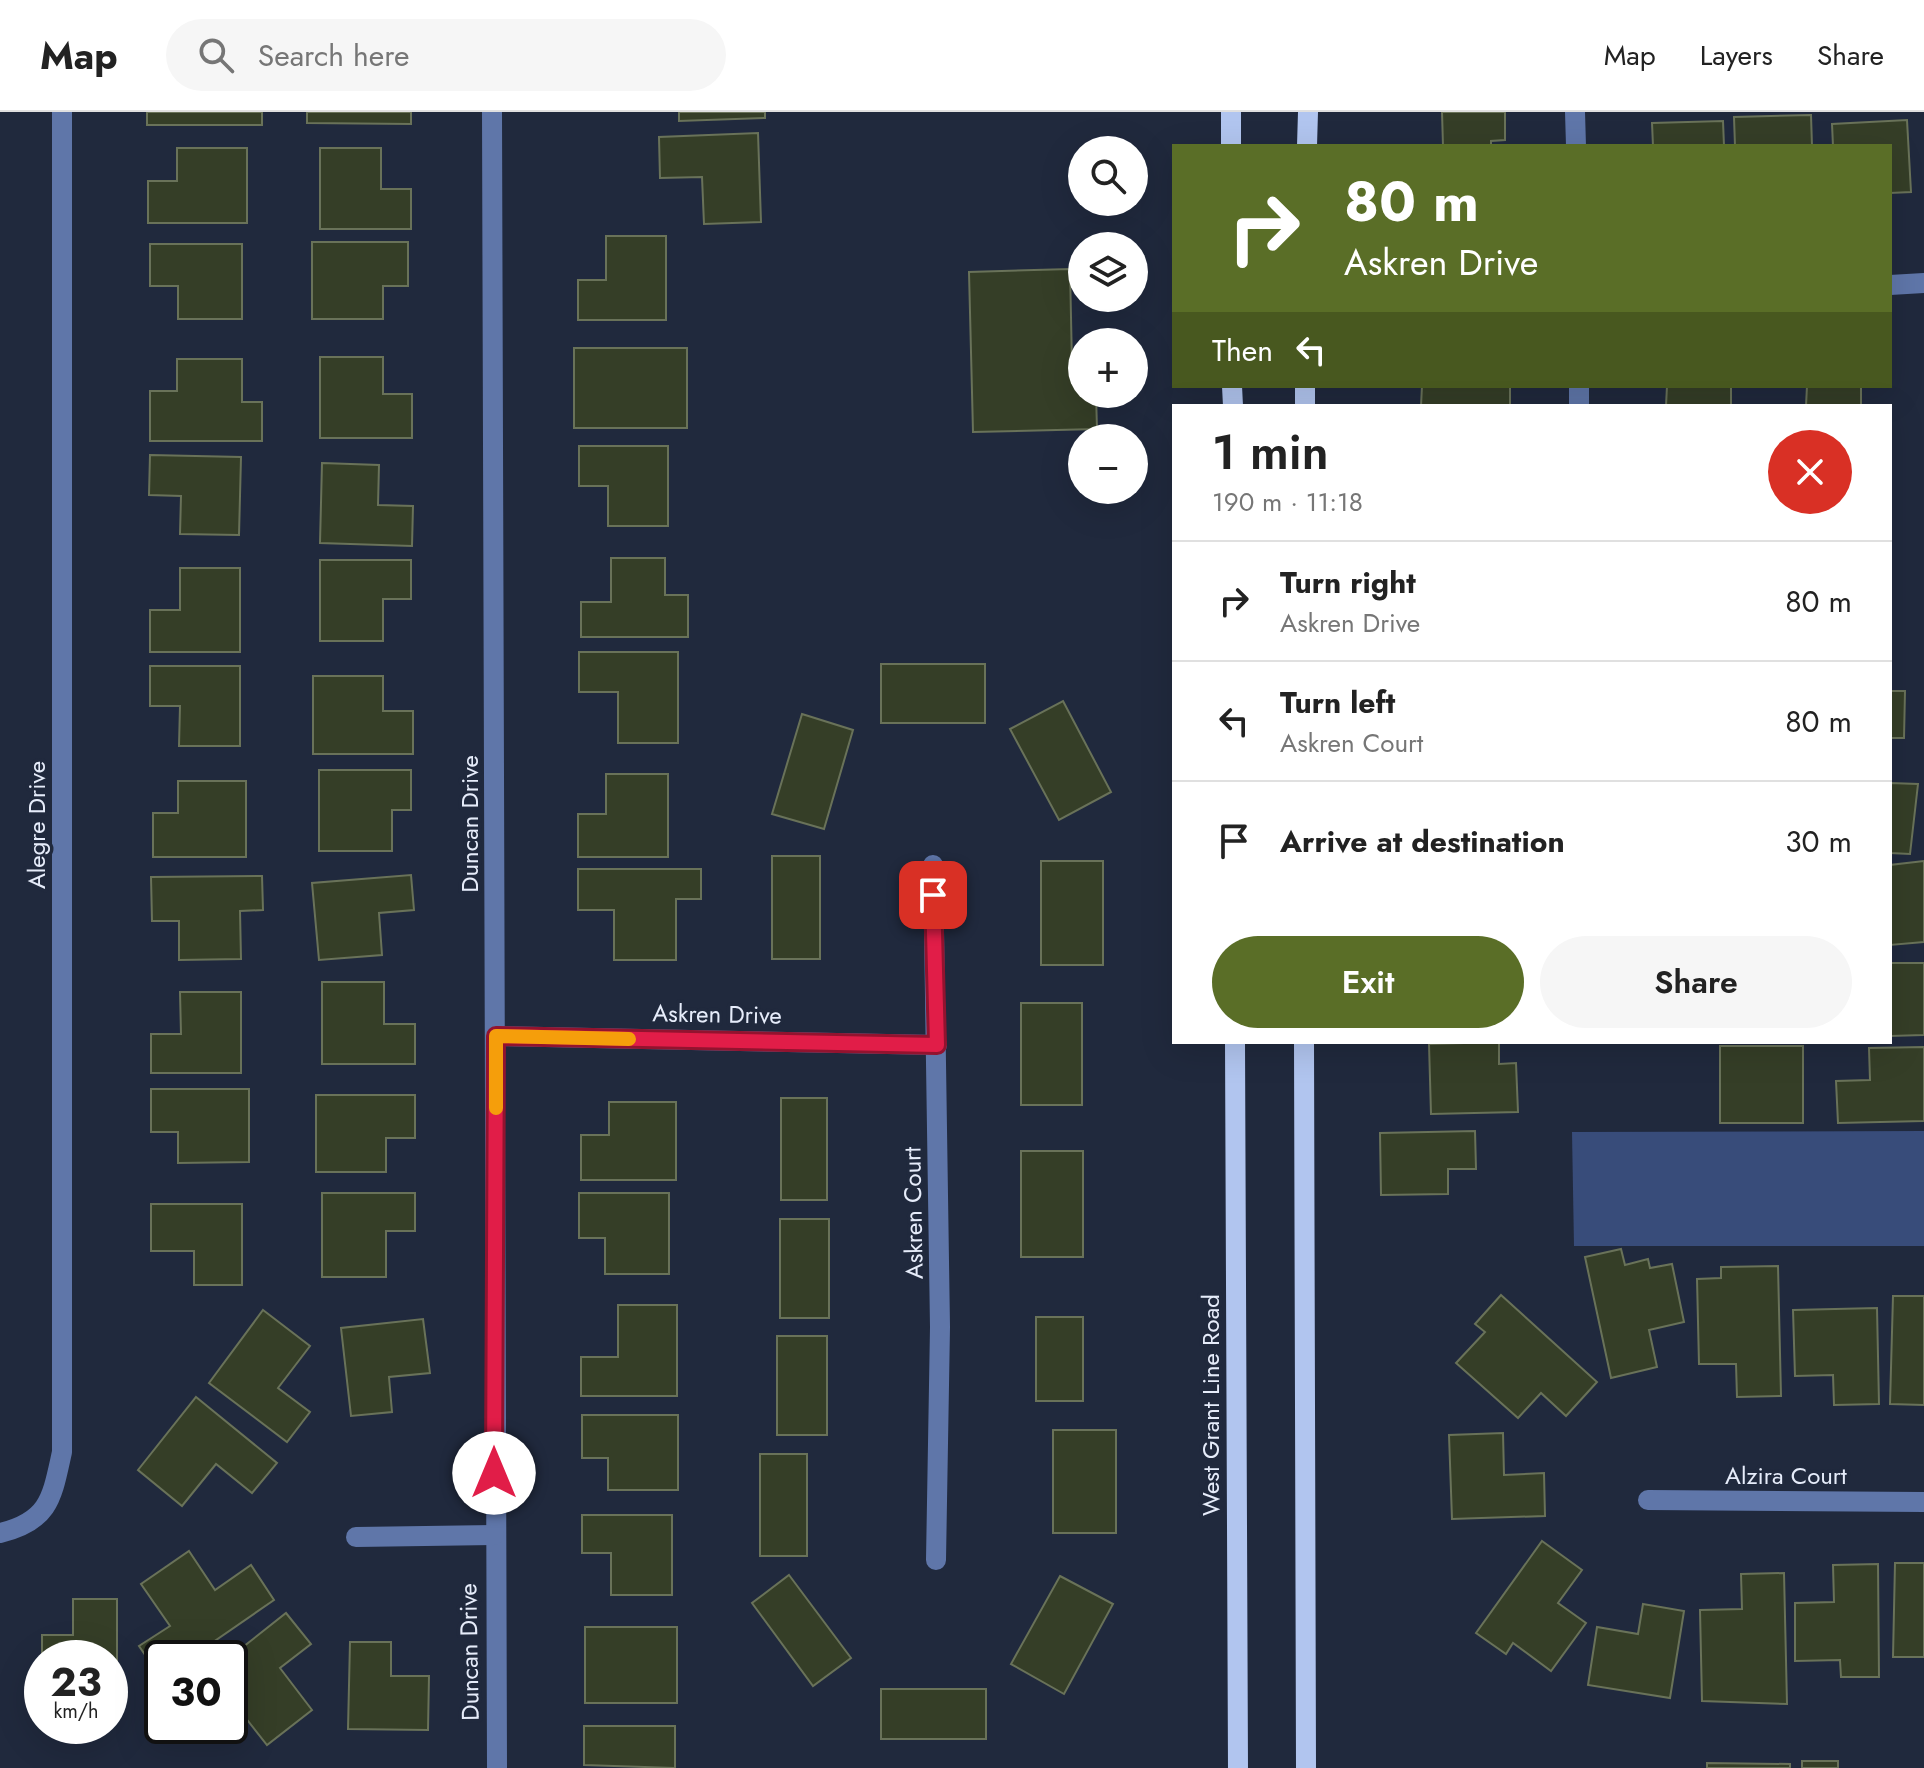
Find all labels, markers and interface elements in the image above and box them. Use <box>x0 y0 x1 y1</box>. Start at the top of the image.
search box <box>166 19 726 91</box>
text: Map <box>40 28 118 83</box>
icon: search <box>194 33 238 77</box>
text: Search here <box>258 34 410 77</box>
text: Map <box>1604 35 1656 76</box>
text: Layers <box>1700 35 1773 76</box>
text: Share <box>1817 35 1884 76</box>
map controls <box>1068 136 1148 504</box>
button: search <box>1068 136 1148 216</box>
text: 80 m <box>1344 161 1479 242</box>
icon: right <box>1212 176 1316 280</box>
button: layers <box>1068 232 1148 312</box>
text: Askren Drive <box>1344 236 1538 288</box>
button: + <box>1068 328 1148 408</box>
icon: left <box>1289 328 1333 372</box>
text: Then <box>1212 329 1273 372</box>
text: 1 min <box>1212 418 1329 487</box>
button: − <box>1068 424 1148 504</box>
button: close <box>1768 430 1852 514</box>
text: 190 m · 11:18 <box>1212 483 1363 521</box>
text: Turn right <box>1280 561 1416 604</box>
icon: right <box>1212 579 1256 623</box>
text: 80 m <box>1785 580 1852 623</box>
text: Askren Drive <box>1280 604 1420 642</box>
text: Turn left <box>1280 681 1395 724</box>
icon: left <box>1212 699 1256 743</box>
text: 80 m <box>1785 700 1852 743</box>
text: Askren Court <box>1280 724 1423 762</box>
street label: Duncan Drive <box>452 755 487 893</box>
street label: Alegre Drive <box>19 761 54 889</box>
icon: arrive <box>1212 819 1256 863</box>
text: Arrive at destination <box>1280 820 1565 863</box>
text: 30 m <box>1785 820 1852 863</box>
pin <box>899 861 967 929</box>
icon: arrive <box>911 873 955 917</box>
button: Exit <box>1212 936 1524 1028</box>
button: Share <box>1540 936 1852 1028</box>
street label: Askren Drive <box>652 995 782 1033</box>
street label: Askren Court <box>894 1146 932 1279</box>
street label: West Grant Line Road <box>1193 1294 1228 1516</box>
position arrow <box>452 1431 536 1515</box>
street label: Alzira Court <box>1725 1458 1847 1493</box>
street label: Duncan Drive <box>450 1583 488 1721</box>
speed limit sign: 30 <box>144 1640 248 1744</box>
text: 23 <box>50 1653 102 1711</box>
text: km/h <box>53 1697 99 1726</box>

